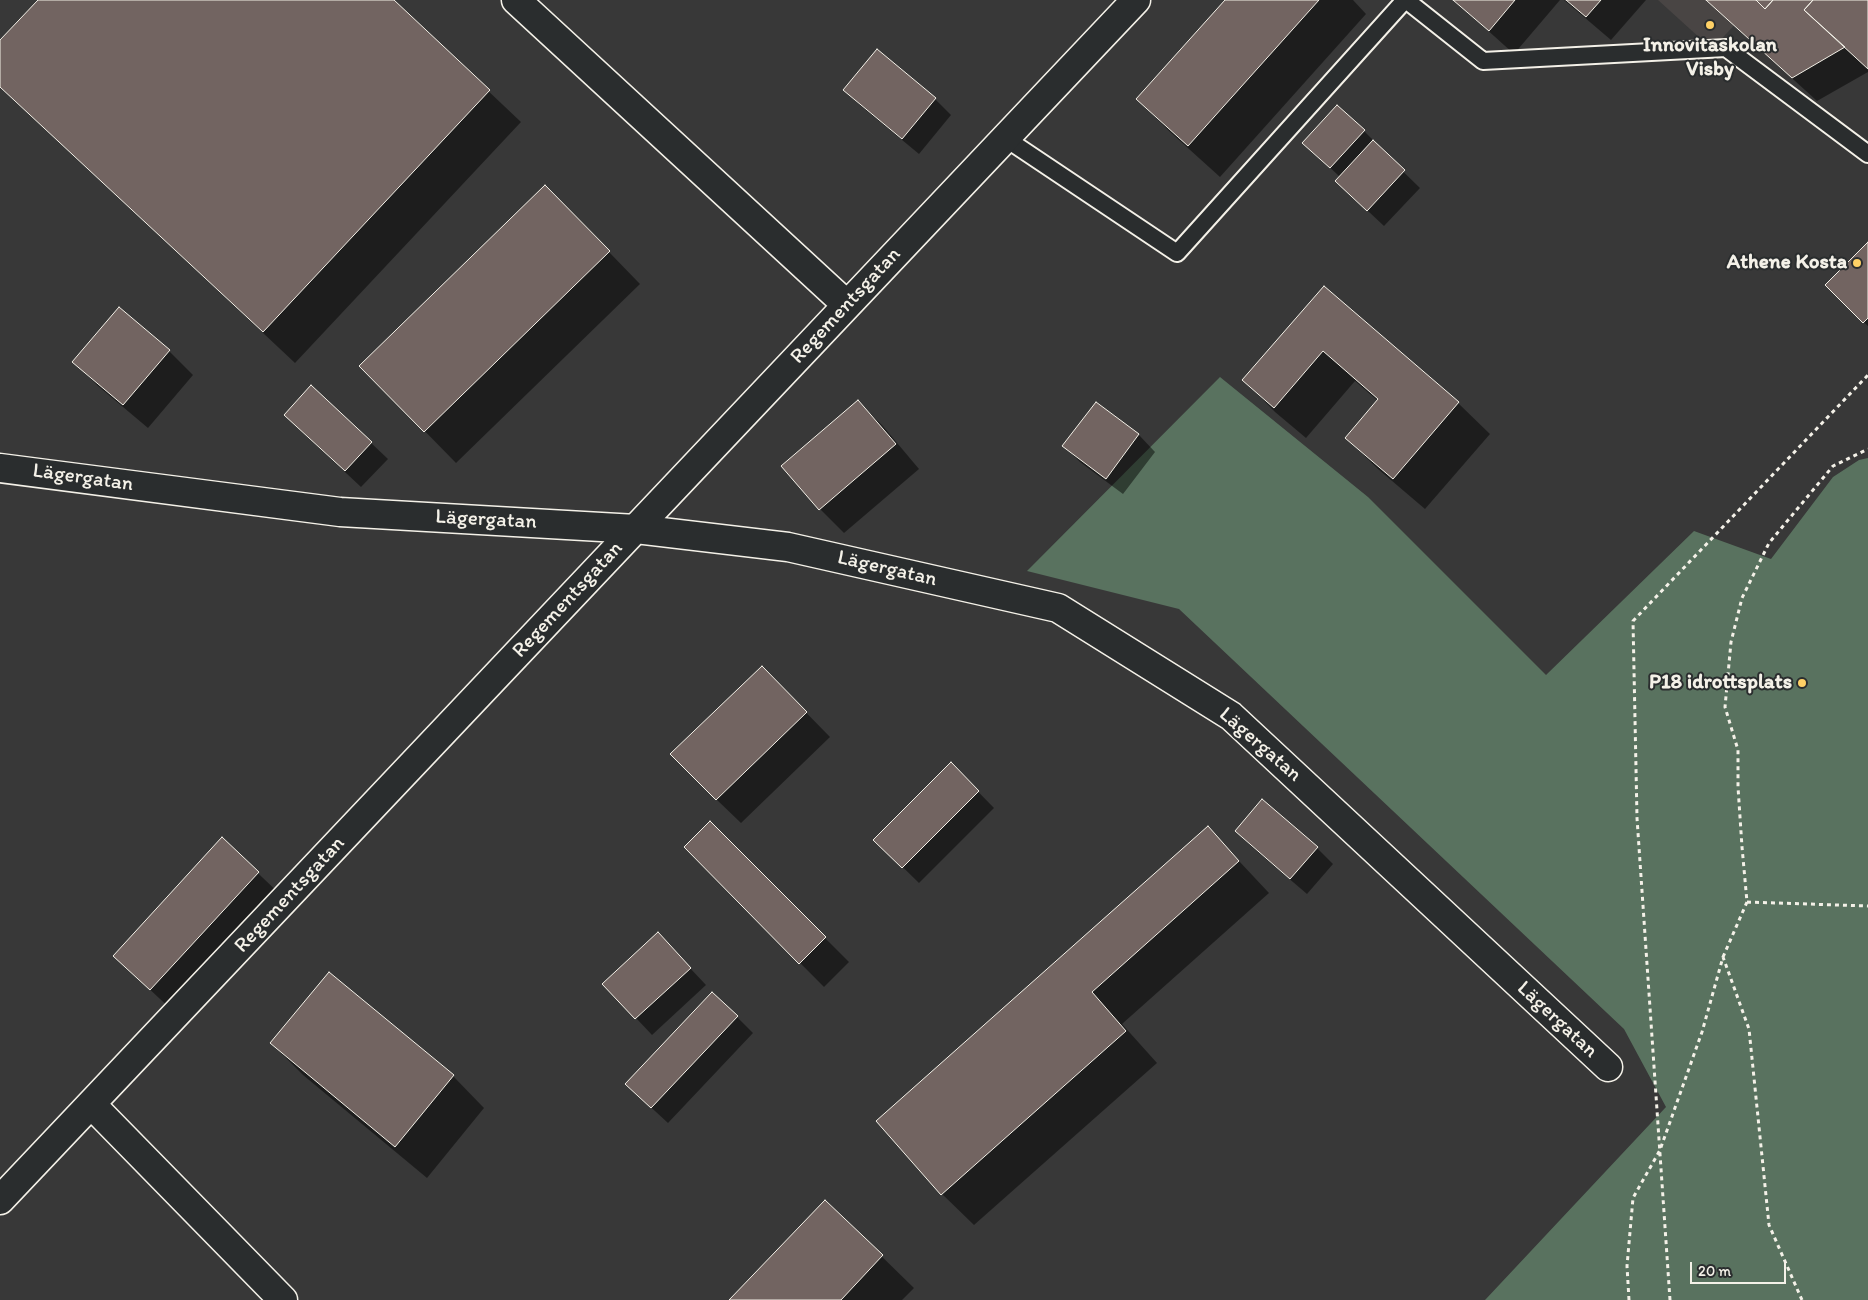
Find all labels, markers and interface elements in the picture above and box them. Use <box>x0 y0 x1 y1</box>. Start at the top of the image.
marker: Innovitaskolan Visby <box>1704 19 1716 31</box>
place label: Innovitaskolan Visby <box>1643 33 1777 83</box>
street label: Regementsgatan <box>785 242 907 370</box>
place label: Athene Kosta <box>1727 250 1847 276</box>
marker: Athene Kosta <box>1851 257 1863 269</box>
street label: Lägergatan <box>31 458 135 498</box>
street label: Lägergatan <box>435 505 537 535</box>
street label: Regementsgatan <box>507 536 629 664</box>
street label: Lägergatan <box>835 545 939 593</box>
place label: P18 idrottsplats <box>1649 670 1792 696</box>
marker: P18 idrottsplats <box>1796 677 1808 689</box>
street label: Lägergatan <box>1213 702 1307 788</box>
street label: Regementsgatan <box>229 831 351 959</box>
street label: Lägergatan <box>1511 976 1603 1064</box>
scale bar <box>1693 1252 1789 1284</box>
text: 20 m <box>1698 1262 1731 1280</box>

